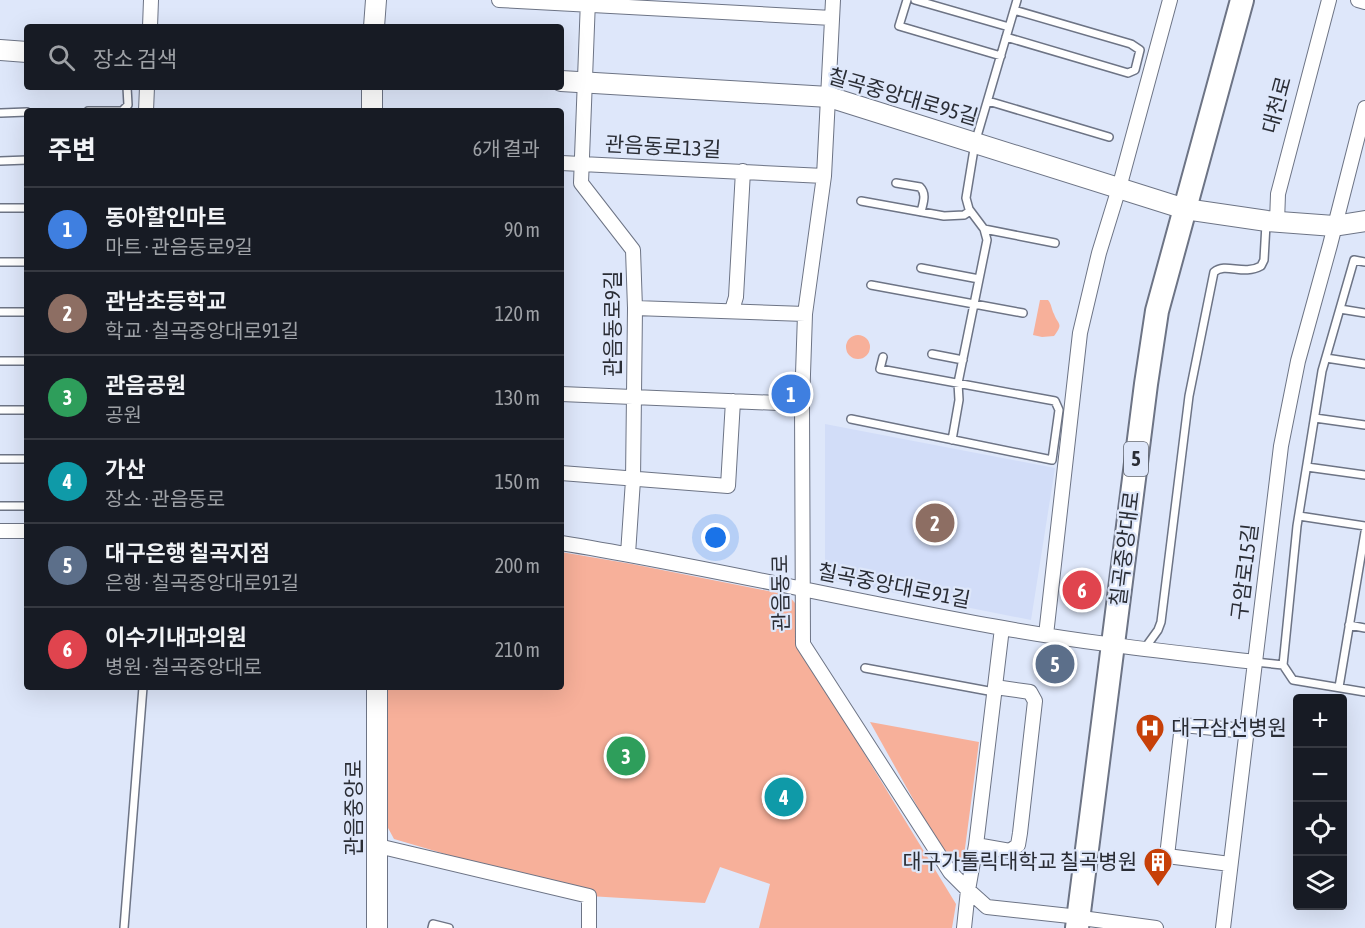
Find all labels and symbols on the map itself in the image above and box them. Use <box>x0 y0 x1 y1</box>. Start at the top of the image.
street label: 칠곡중앙대로95길 <box>825 63 981 129</box>
street label: 대천로 <box>1257 74 1295 136</box>
street label: 관음동로13길 <box>604 131 722 161</box>
street label: 관음동로9길 <box>600 271 624 377</box>
pin: 1 <box>772 372 810 416</box>
road number: 5 <box>1124 442 1148 476</box>
street label: 칠곡중앙대로 <box>1105 490 1143 608</box>
pin: 2 <box>916 500 954 546</box>
street label: 구암로15길 <box>1226 522 1262 621</box>
your location <box>701 523 730 552</box>
street label: 관음동로 <box>767 554 793 632</box>
street label: 칠곡중앙대로91길 <box>816 558 973 612</box>
pin: 6 <box>1062 568 1102 612</box>
pin: 5 <box>1036 642 1074 686</box>
hospital icon: 대구삼선병원 <box>1134 712 1166 754</box>
place label: 대구삼선병원 <box>1171 715 1287 739</box>
pin: 3 <box>606 734 646 778</box>
street label: 관음중앙로 <box>341 760 365 856</box>
pin: 4 <box>764 774 804 820</box>
building icon: 대구가톨릭대학교 칠곡병원 <box>1142 846 1174 888</box>
place label: 대구가톨릭대학교 칠곡병원 <box>902 849 1137 873</box>

